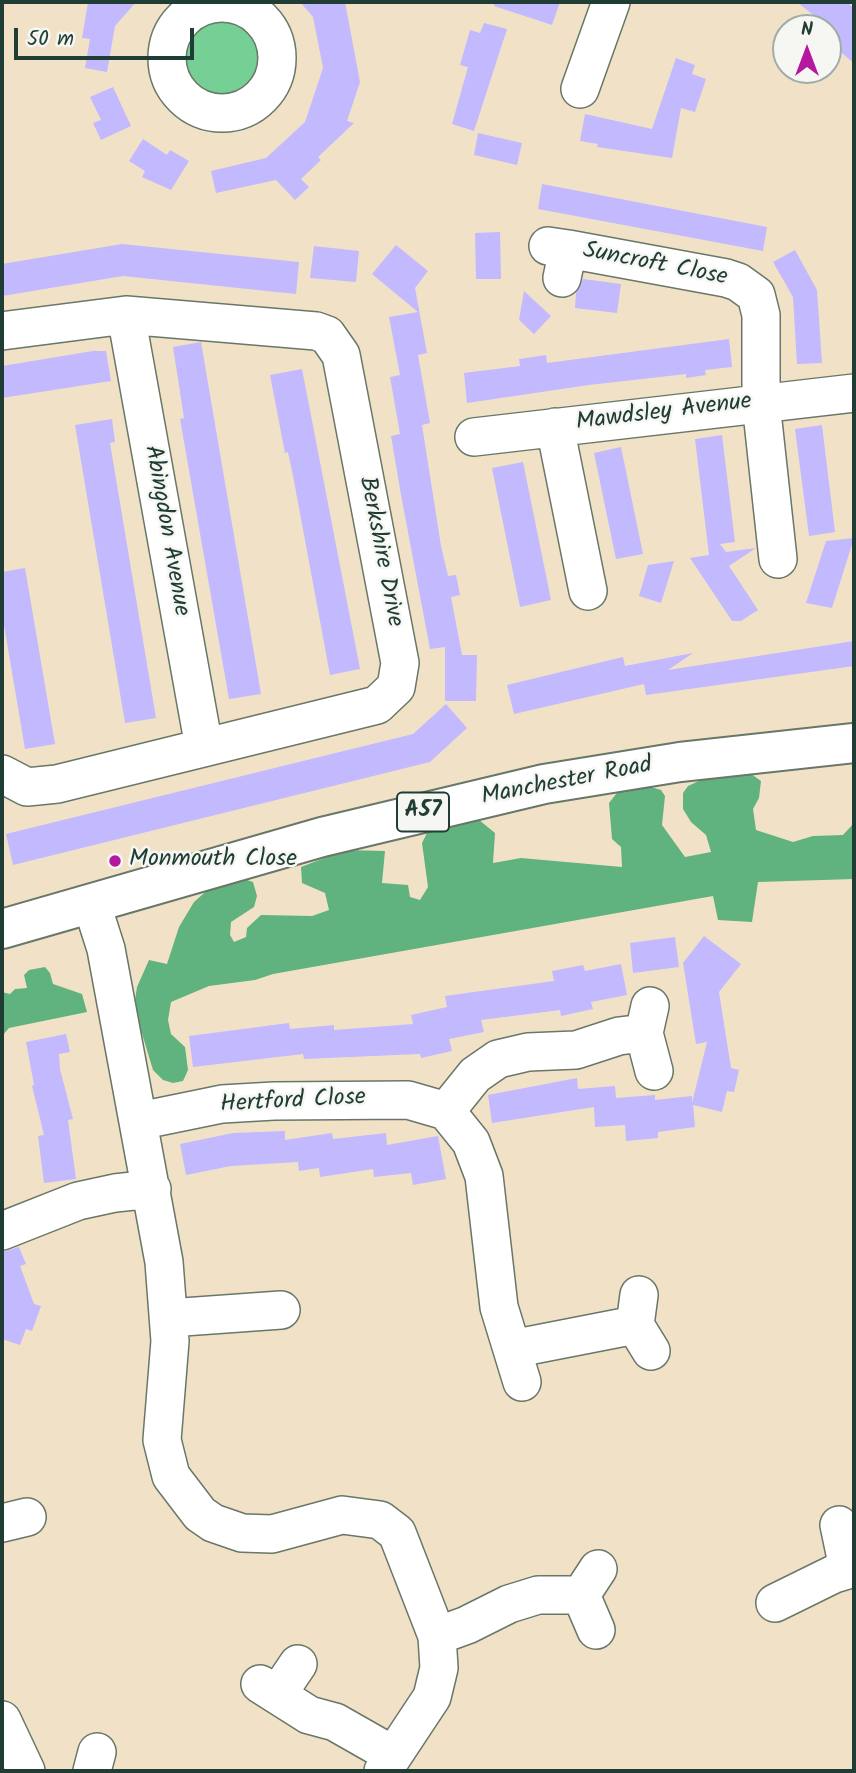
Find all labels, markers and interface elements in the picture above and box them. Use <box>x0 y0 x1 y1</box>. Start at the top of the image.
scale bar <box>18 14 198 58</box>
north arrow <box>772 14 842 84</box>
text: N <box>801 15 813 45</box>
text: 50 m <box>27 23 74 56</box>
street label: Suncroft Close <box>580 238 730 294</box>
street label: Mawdsley Avenue <box>575 389 753 439</box>
street label: Abingdon Avenue <box>136 443 194 619</box>
street label: Berkshire Drive <box>350 474 408 630</box>
street label: Manchester Road <box>479 752 655 814</box>
road number: A57 <box>397 792 449 832</box>
place label: Monmouth Close <box>129 847 297 875</box>
marker: Monmouth Close <box>107 853 123 869</box>
street label: Hertford Close <box>219 1085 367 1121</box>

